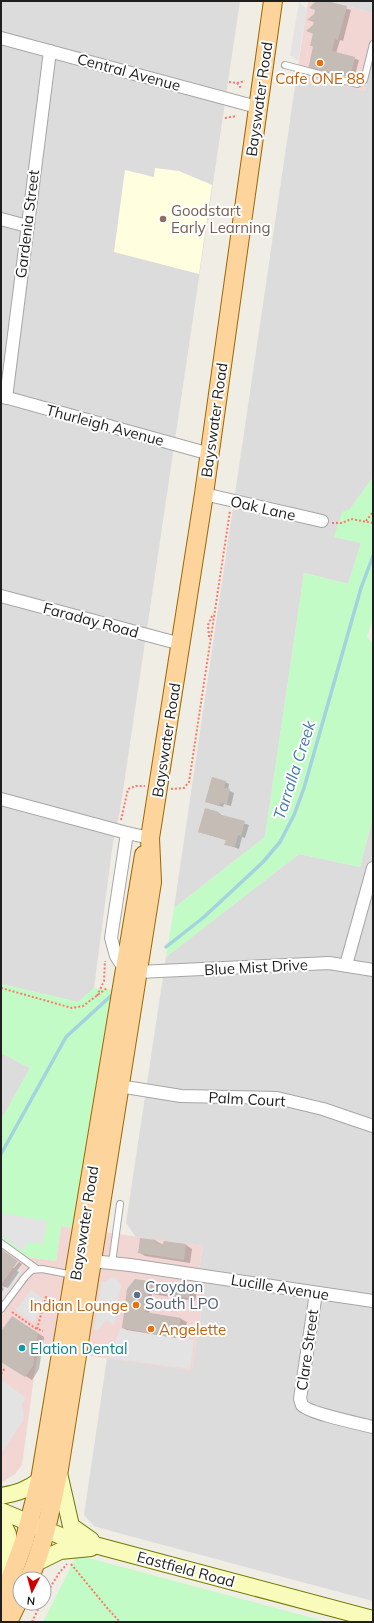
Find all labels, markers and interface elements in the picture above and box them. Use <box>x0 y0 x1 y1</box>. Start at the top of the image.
street label: Bayswater Road <box>242 40 276 158</box>
street label: Central Avenue <box>75 49 183 95</box>
marker: Cafe ONE 88 <box>315 58 325 68</box>
place label: Cafe ONE 88 <box>275 69 365 88</box>
street label: Gardenia Street <box>11 169 43 279</box>
place label: Goodstart Early Learning <box>171 201 271 237</box>
marker: Goodstart Early Learning <box>158 214 168 224</box>
street label: Bayswater Road <box>197 361 231 479</box>
street label: Thurleigh Avenue <box>44 400 166 450</box>
street label: Oak Lane <box>229 491 297 525</box>
street label: Faraday Road <box>41 598 141 642</box>
street label: Bayswater Road <box>148 681 184 799</box>
water label: Tarralla Creek <box>269 717 320 822</box>
street label: Blue Mist Drive <box>204 955 308 979</box>
street label: Palm Court <box>208 1087 286 1111</box>
street label: Bayswater Road <box>66 1164 102 1282</box>
street label: Lucille Avenue <box>230 1270 330 1304</box>
place label: Croydon South LPO <box>145 1277 219 1313</box>
marker: Croydon South LPO <box>132 1290 142 1300</box>
place label: Indian Lounge <box>30 1296 128 1315</box>
marker: Indian Lounge <box>131 1300 141 1310</box>
street label: Clare Street <box>292 1308 322 1392</box>
place label: Angelette <box>159 1320 226 1339</box>
marker: Angelette <box>146 1324 156 1334</box>
place label: Elation Dental <box>30 1339 127 1358</box>
marker: Elation Dental <box>17 1343 27 1353</box>
street label: Eastfield Road <box>135 1547 237 1591</box>
north arrow <box>12 1571 52 1611</box>
text: N <box>26 1594 36 1608</box>

